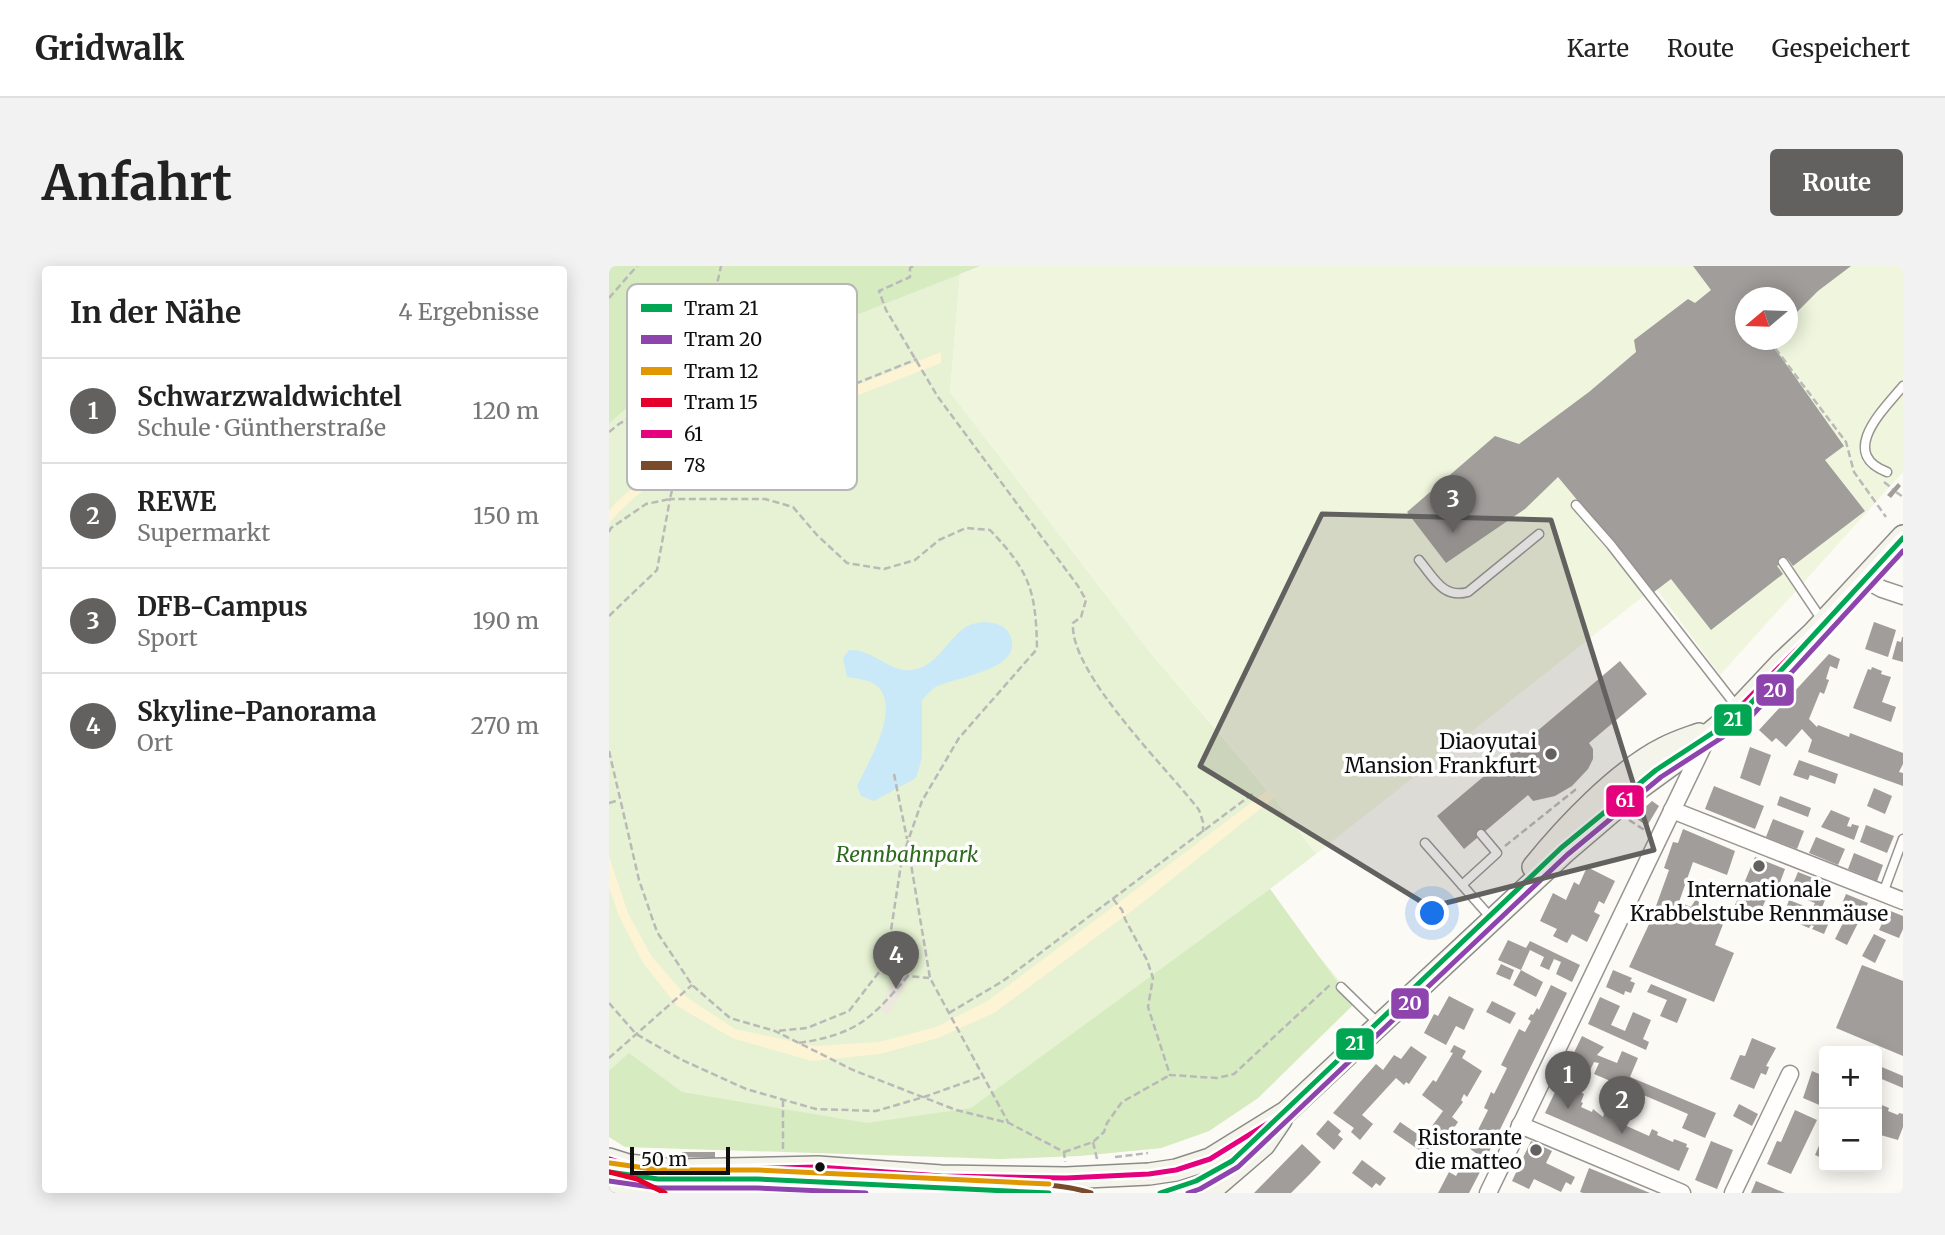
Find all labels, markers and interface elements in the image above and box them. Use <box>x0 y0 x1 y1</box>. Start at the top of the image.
text: Gridwalk <box>35 28 184 69</box>
text: Karte <box>1567 33 1629 64</box>
text: Route <box>1667 33 1734 64</box>
text: Gespeichert <box>1772 33 1910 64</box>
button: Route <box>1770 149 1903 216</box>
text: Anfahrt <box>42 152 232 213</box>
legend <box>627 284 857 490</box>
north arrow <box>1735 287 1798 350</box>
text: In der Nähe <box>70 293 241 331</box>
text: Tram 21 <box>684 296 759 320</box>
text: 4 Ergebnisse <box>398 297 539 326</box>
text: Tram 20 <box>684 327 762 351</box>
text: Tram 12 <box>684 359 759 383</box>
text: Schwarzwaldwichtel <box>137 380 402 413</box>
text: Tram 15 <box>684 390 758 414</box>
text: 1 <box>88 396 98 425</box>
text: 120 m <box>473 396 539 425</box>
text: Schule · Güntherstraße <box>137 413 386 442</box>
text: 61 <box>684 422 703 446</box>
text: 78 <box>684 453 706 477</box>
pin: 3 <box>1430 475 1476 533</box>
text: REWE <box>137 485 216 518</box>
text: 2 <box>86 501 100 530</box>
text: 150 m <box>473 501 539 530</box>
text: Supermarkt <box>137 518 270 547</box>
text: DFB-Campus <box>137 590 308 623</box>
text: 3 <box>86 606 100 635</box>
text: 190 m <box>473 606 539 635</box>
text: Sport <box>137 623 198 652</box>
line badge: 20 <box>1755 673 1795 707</box>
text: 20 <box>1763 678 1787 702</box>
text: Skyline-Panorama <box>137 695 376 728</box>
line badge: 21 <box>1713 703 1753 737</box>
text: 21 <box>1723 707 1743 731</box>
text: 4 <box>86 711 100 740</box>
text: 270 m <box>471 711 539 740</box>
text: Ort <box>137 728 173 757</box>
place label: Diaoyutai Mansion Frankfurt <box>1344 728 1537 779</box>
marker: Diaoyutai Mansion Frankfurt <box>1543 746 1559 762</box>
line badge: 61 <box>1605 784 1645 818</box>
text: 61 <box>1615 788 1635 812</box>
park label: Rennbahnpark <box>836 841 979 868</box>
marker: Internationale Krabbelstube Rennmäuse <box>1751 858 1767 874</box>
place label: Internationale Krabbelstube Rennmäuse <box>1630 876 1888 927</box>
your location <box>1415 896 1449 930</box>
pin: 4 <box>873 931 919 989</box>
line badge: 20 <box>1390 987 1430 1020</box>
text: 20 <box>1398 991 1422 1015</box>
line badge: 21 <box>1335 1027 1375 1061</box>
text: 21 <box>1345 1031 1365 1055</box>
map controls <box>1819 1046 1882 1172</box>
button: + <box>1819 1046 1882 1109</box>
pin: 1 <box>1545 1051 1591 1109</box>
pin: 2 <box>1599 1076 1645 1134</box>
button: − <box>1819 1109 1882 1172</box>
place label: Ristorante die matteo <box>1415 1124 1522 1175</box>
marker: Ristorante die matteo <box>1528 1142 1544 1158</box>
scale bar <box>630 1144 730 1176</box>
text: 50 m <box>641 1147 687 1171</box>
unlabelled marker <box>813 1160 827 1174</box>

